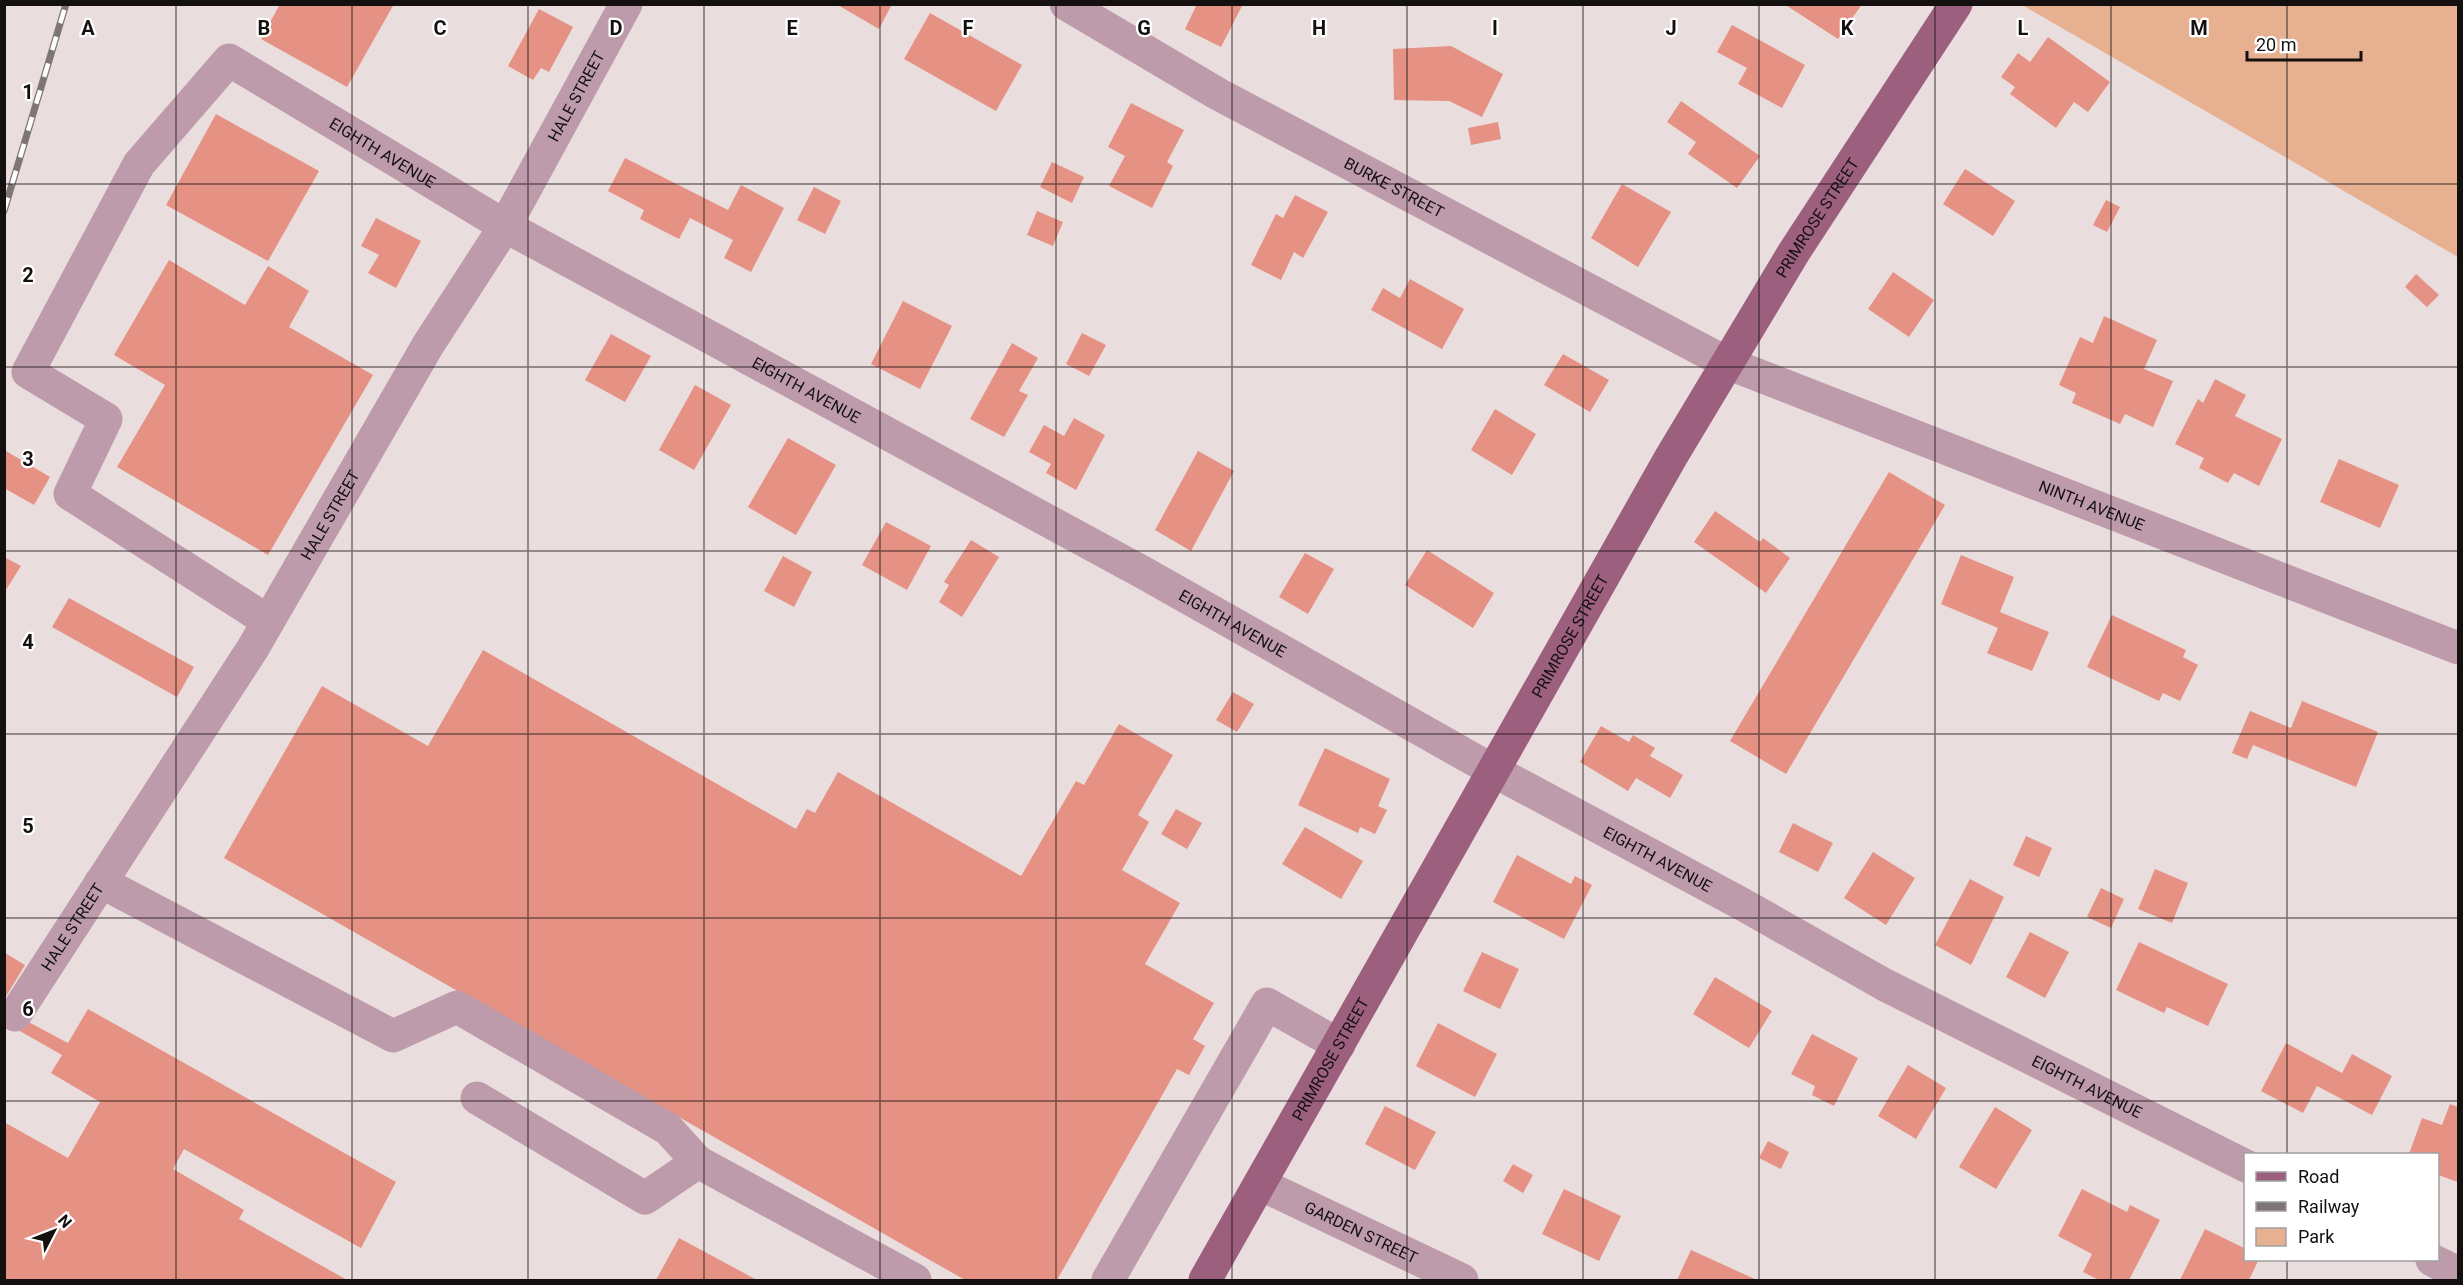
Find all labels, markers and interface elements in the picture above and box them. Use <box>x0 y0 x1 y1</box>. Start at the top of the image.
text: A <box>81 16 95 40</box>
text: B <box>258 16 270 40</box>
text: C <box>433 16 447 40</box>
text: D <box>610 16 623 40</box>
text: E <box>786 16 798 40</box>
text: F <box>963 16 974 40</box>
text: G <box>1137 16 1151 40</box>
text: H <box>1312 16 1326 40</box>
text: I <box>1492 16 1498 40</box>
text: J <box>1665 16 1677 40</box>
text: K <box>1841 16 1854 40</box>
text: L <box>2018 16 2029 40</box>
text: M <box>2190 16 2208 40</box>
scale bar <box>2247 24 2361 62</box>
text: 20 m <box>2256 34 2296 55</box>
street label: HALE STREET <box>543 47 608 145</box>
text: 1 <box>22 80 34 104</box>
street label: EIGHTH AVENUE <box>326 113 439 192</box>
street label: BURKE STREET <box>1341 153 1448 221</box>
street label: PRIMROSE STREET <box>1771 154 1863 281</box>
text: 2 <box>22 263 34 287</box>
street label: EIGHTH AVENUE <box>749 353 864 427</box>
text: 3 <box>22 447 34 471</box>
street label: HALE STREET <box>296 466 363 563</box>
street label: NINTH AVENUE <box>2036 476 2147 534</box>
street label: PRIMROSE STREET <box>1527 571 1612 701</box>
street label: EIGHTH AVENUE <box>1176 585 1290 661</box>
text: 4 <box>22 630 34 654</box>
text: 5 <box>22 814 34 838</box>
street label: EIGHTH AVENUE <box>1600 822 1715 896</box>
street label: HALE STREET <box>37 879 108 974</box>
street label: PRIMROSE STREET <box>1288 994 1373 1124</box>
text: 6 <box>22 997 34 1021</box>
street label: EIGHTH AVENUE <box>2029 1051 2145 1122</box>
legend <box>2244 1153 2439 1261</box>
text: Road <box>2298 1166 2339 1187</box>
text: Railway <box>2298 1196 2360 1217</box>
street label: GARDEN STREET <box>1302 1197 1421 1267</box>
north arrow <box>24 1201 84 1261</box>
text: N <box>54 1211 76 1232</box>
text: Park <box>2298 1226 2335 1247</box>

